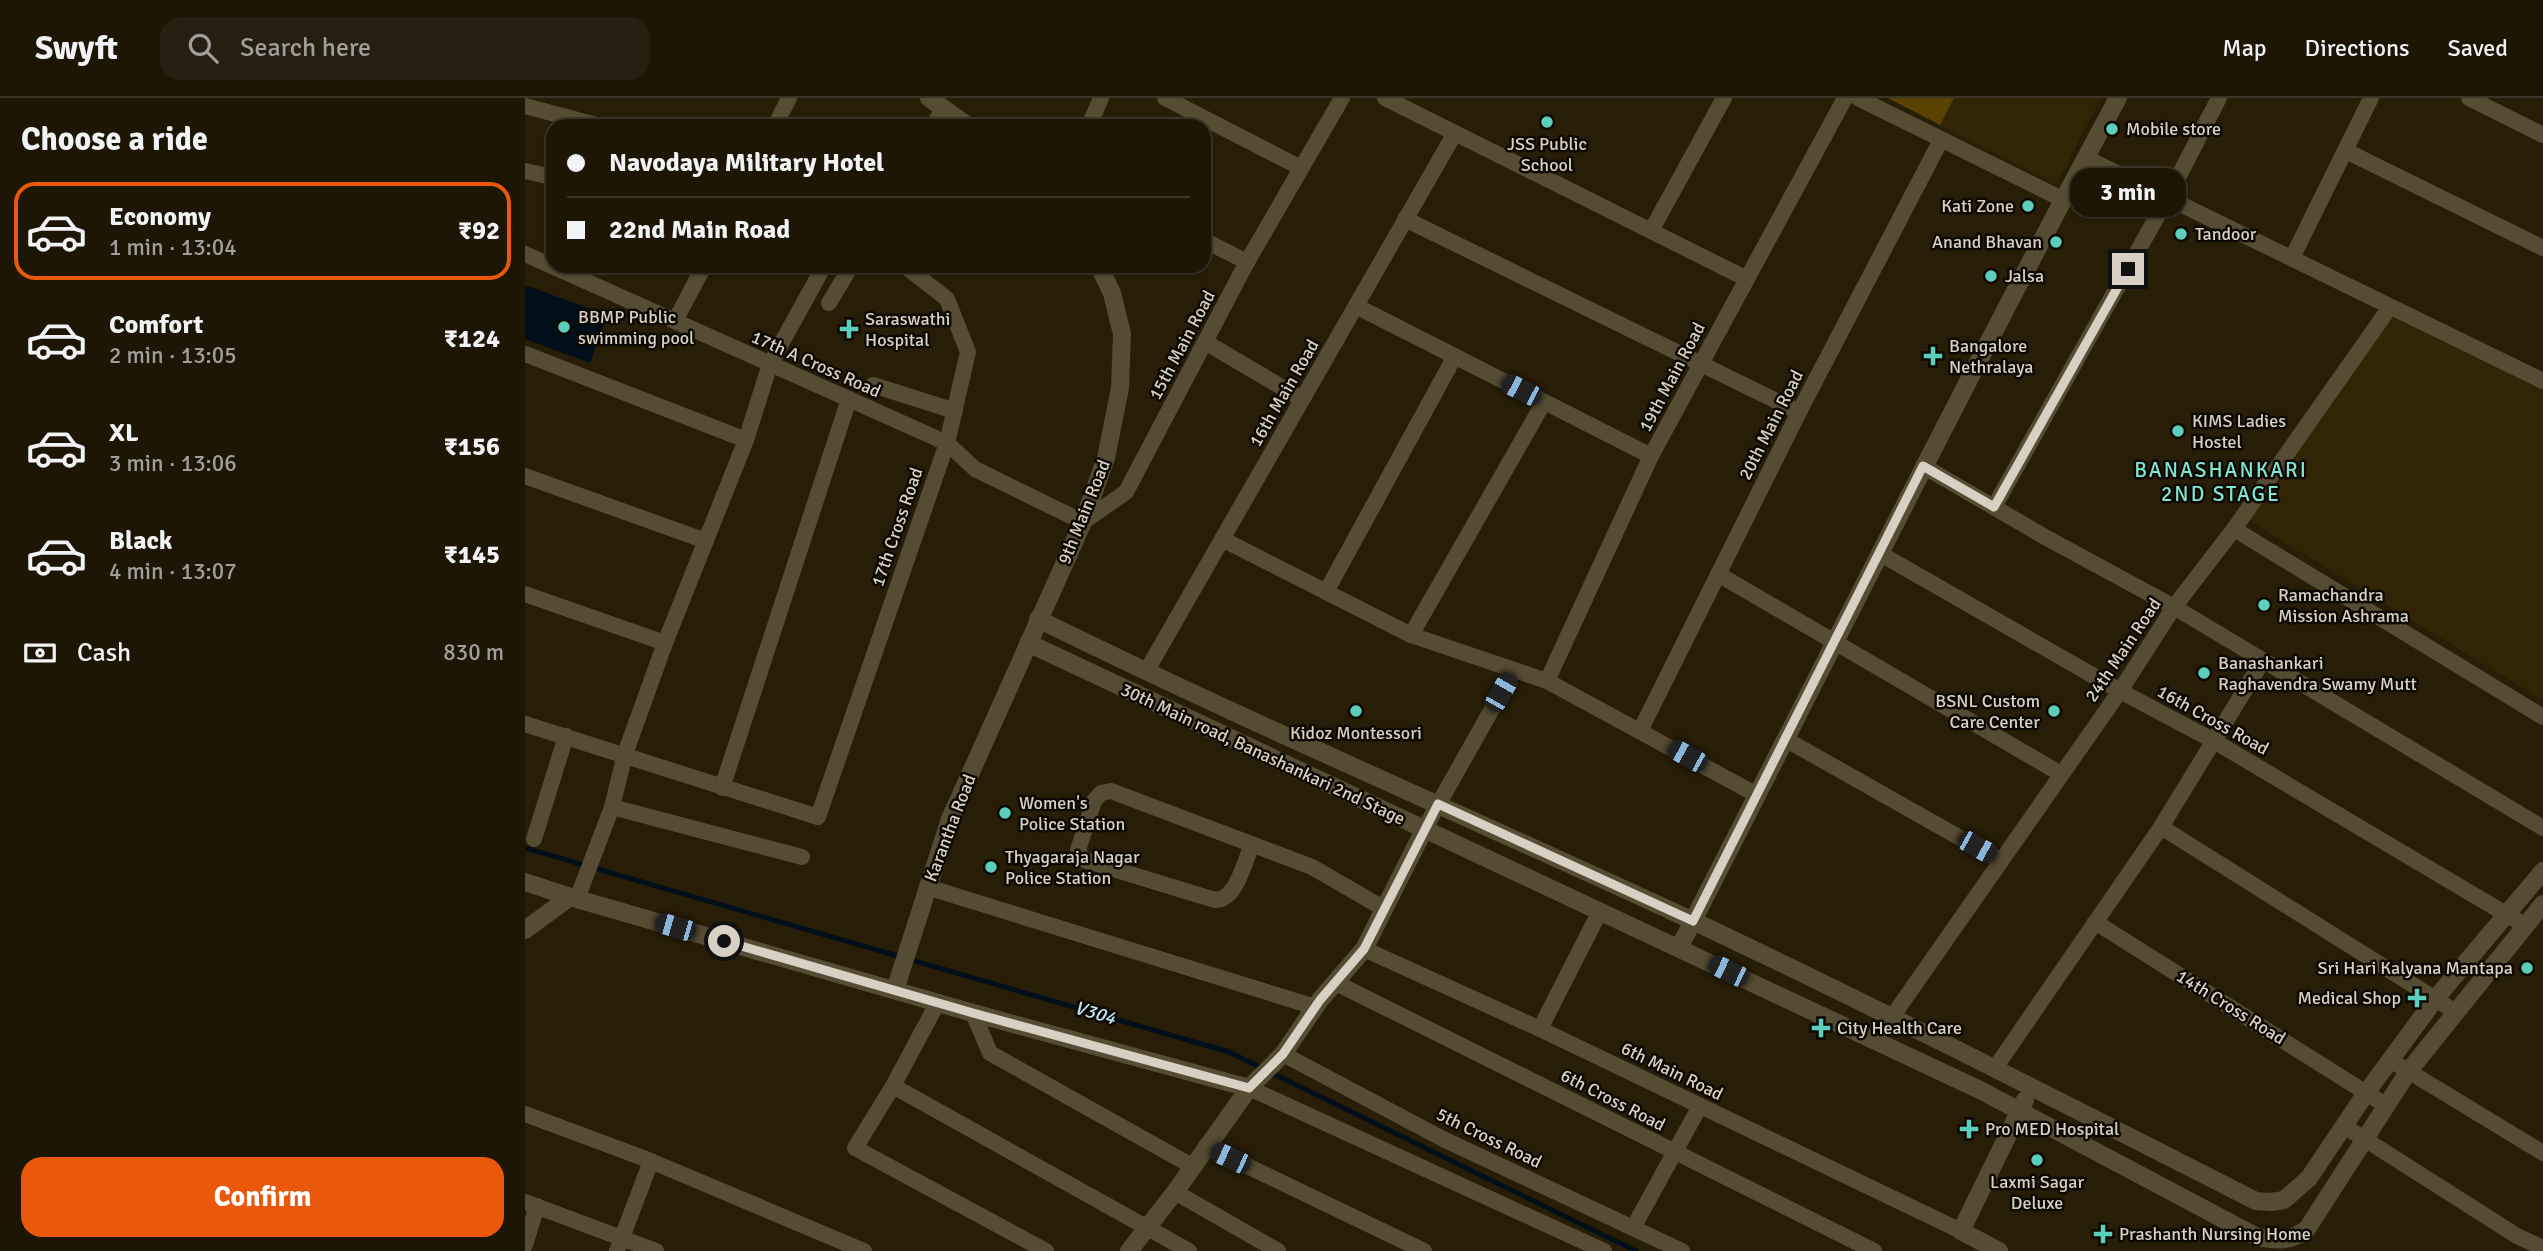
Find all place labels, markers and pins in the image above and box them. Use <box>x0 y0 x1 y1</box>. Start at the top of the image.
marker: JSS Public School <box>1539 114 1555 130</box>
place label: Mobile store <box>2126 118 2221 140</box>
marker: Mobile store <box>2104 121 2120 137</box>
place label: JSS Public School <box>1507 133 1587 176</box>
place label: Kati Zone <box>1941 195 2014 217</box>
marker: Kati Zone <box>2020 198 2036 214</box>
place label: Tandoor <box>2195 223 2257 245</box>
marker: Tandoor <box>2173 226 2189 242</box>
place label: Anand Bhavan <box>1932 231 2042 253</box>
marker: Anand Bhavan <box>2048 234 2064 250</box>
place label: Jalsa <box>2005 265 2044 287</box>
marker: Jalsa <box>1983 268 1999 284</box>
place label: BBMP Public swimming pool <box>578 306 694 349</box>
place label: Saraswathi Hospital <box>865 308 950 351</box>
marker: BBMP Public swimming pool <box>556 319 572 335</box>
marker: Saraswathi Hospital <box>839 319 859 339</box>
place label: Bangalore Nethralaya <box>1949 335 2034 378</box>
marker: Bangalore Nethralaya <box>1923 346 1943 366</box>
place label: KIMS Ladies Hostel <box>2192 410 2286 453</box>
marker: KIMS Ladies Hostel <box>2170 423 2186 439</box>
place label: Ramachandra Mission Ashrama <box>2278 584 2409 627</box>
marker: Ramachandra Mission Ashrama <box>2256 597 2272 613</box>
place label: Banashankari Raghavendra Swamy Mutt <box>2218 652 2417 695</box>
marker: Banashankari Raghavendra Swamy Mutt <box>2196 665 2212 681</box>
place label: BSNL Custom Care Center <box>1935 690 2040 733</box>
marker: Kidoz Montessori <box>1348 703 1364 719</box>
marker: BSNL Custom Care Center <box>2046 703 2062 719</box>
place label: Kidoz Montessori <box>1290 722 1422 744</box>
place label: Women's Police Station <box>1019 792 1125 835</box>
marker: Women's Police Station <box>997 805 1013 821</box>
place label: Thyagaraja Nagar Police Station <box>1005 846 1140 889</box>
marker: Thyagaraja Nagar Police Station <box>983 859 999 875</box>
place label: Sri Hari Kalyana Mantapa <box>2317 957 2513 979</box>
marker: Sri Hari Kalyana Mantapa <box>2519 960 2535 976</box>
place label: Medical Shop <box>2298 987 2401 1009</box>
marker: Medical Shop <box>2407 988 2427 1008</box>
place label: City Health Care <box>1837 1017 1962 1039</box>
marker: City Health Care <box>1811 1018 1831 1038</box>
place label: Pro MED Hospital <box>1985 1118 2119 1140</box>
marker: Pro MED Hospital <box>1959 1119 1979 1139</box>
marker: Laxmi Sagar Deluxe <box>2029 1152 2045 1168</box>
place label: Laxmi Sagar Deluxe <box>1990 1171 2084 1214</box>
place label: Prashanth Nursing Home <box>2119 1223 2311 1245</box>
marker: Prashanth Nursing Home <box>2093 1224 2113 1244</box>

